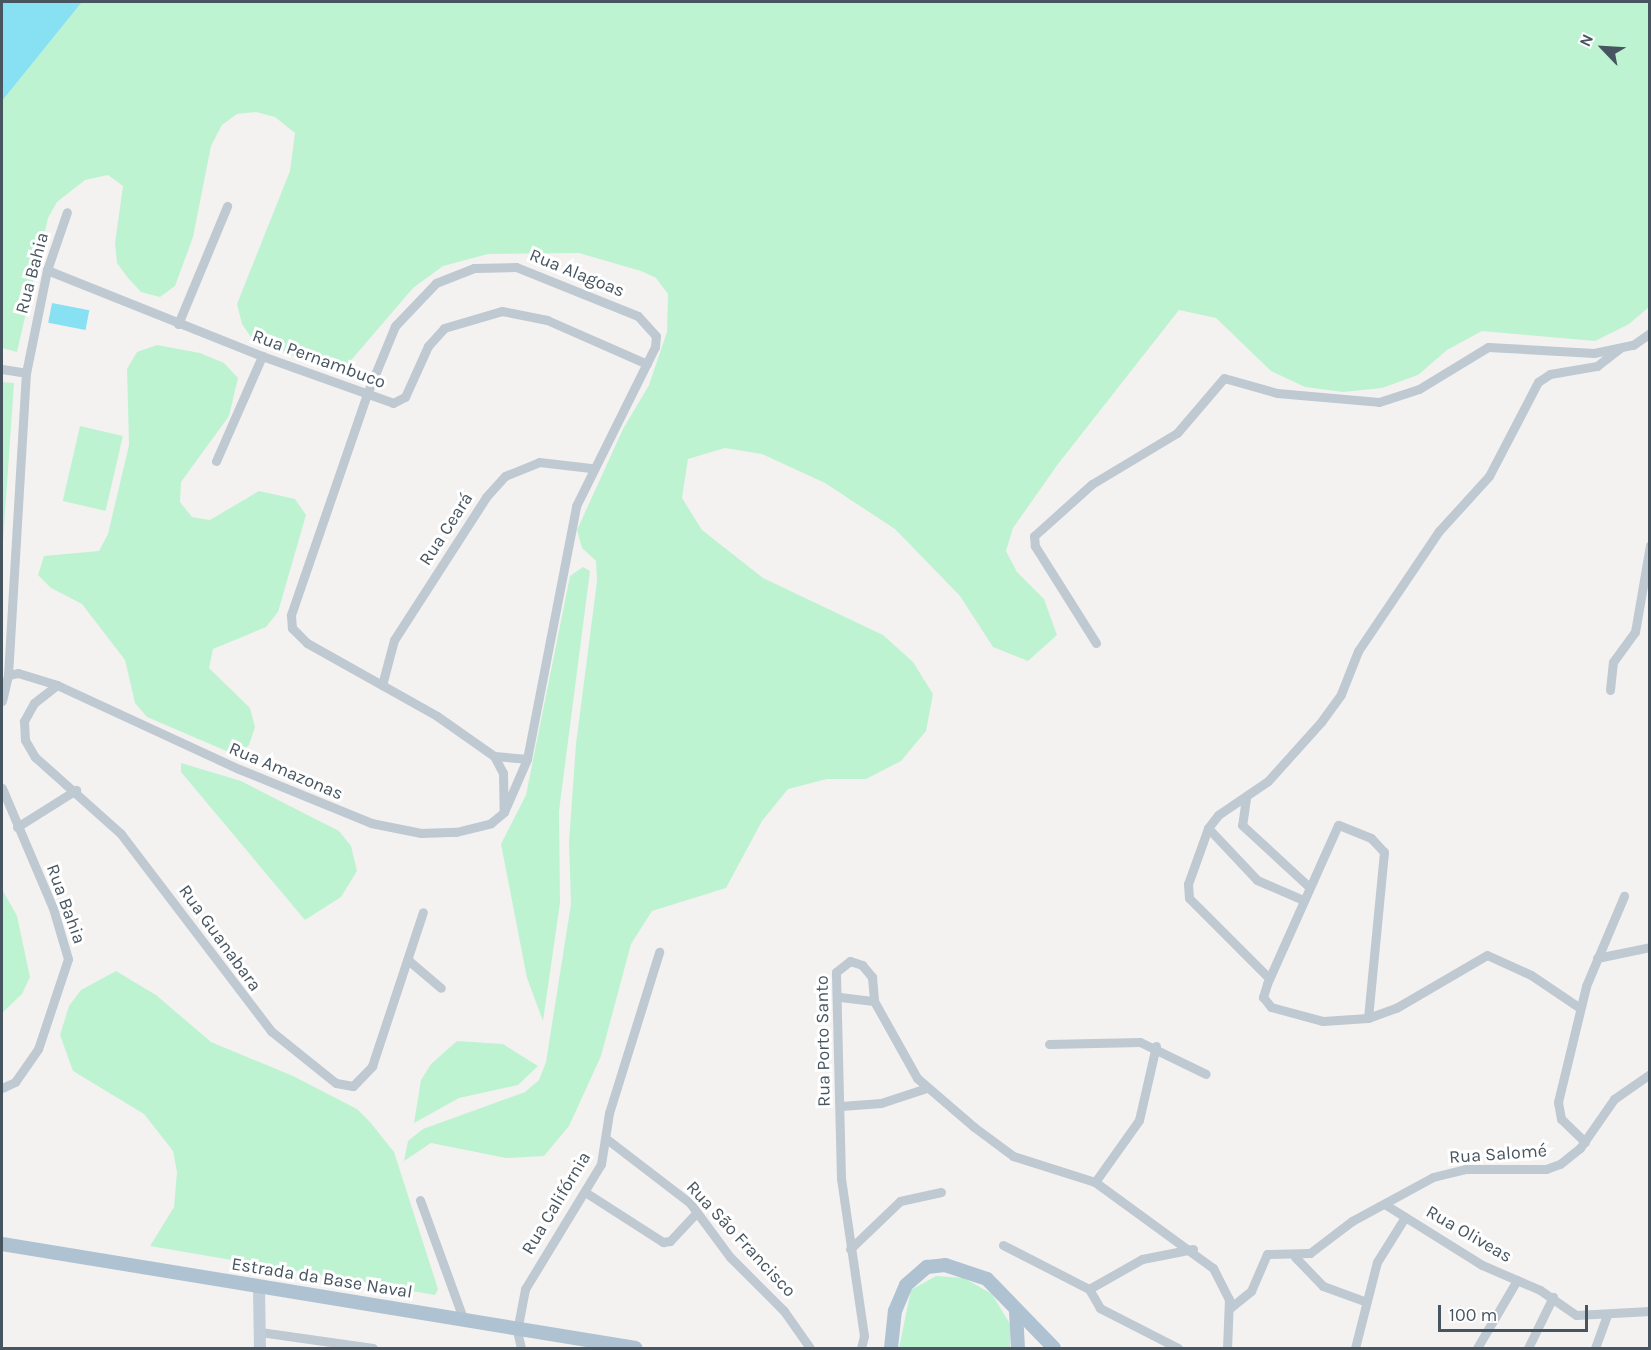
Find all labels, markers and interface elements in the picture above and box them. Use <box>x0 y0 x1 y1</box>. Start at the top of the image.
north arrow <box>1573 18 1633 78</box>
text: N <box>1575 31 1597 49</box>
street label: Rua Bahia <box>11 230 53 316</box>
street label: Rua Alagoas <box>526 244 628 302</box>
street label: Rua Pernambuco <box>249 325 389 393</box>
street label: Rua Ceará <box>414 488 478 570</box>
street label: Rua Amazonas <box>226 737 346 805</box>
street label: Rua Bahia <box>42 861 90 947</box>
street label: Rua Guanabara <box>174 881 266 995</box>
street label: Rua Porto Santo <box>811 975 835 1107</box>
street label: Rua Salomé <box>1448 1140 1548 1168</box>
street label: Rua Califórnia <box>517 1148 595 1258</box>
street label: Rua São Francisco <box>682 1176 800 1302</box>
street label: Rua Oliveas <box>1422 1201 1516 1267</box>
street label: Estrada da Base Naval <box>230 1253 414 1303</box>
scale bar <box>1441 1293 1591 1331</box>
text: 100 m <box>1449 1304 1497 1326</box>

